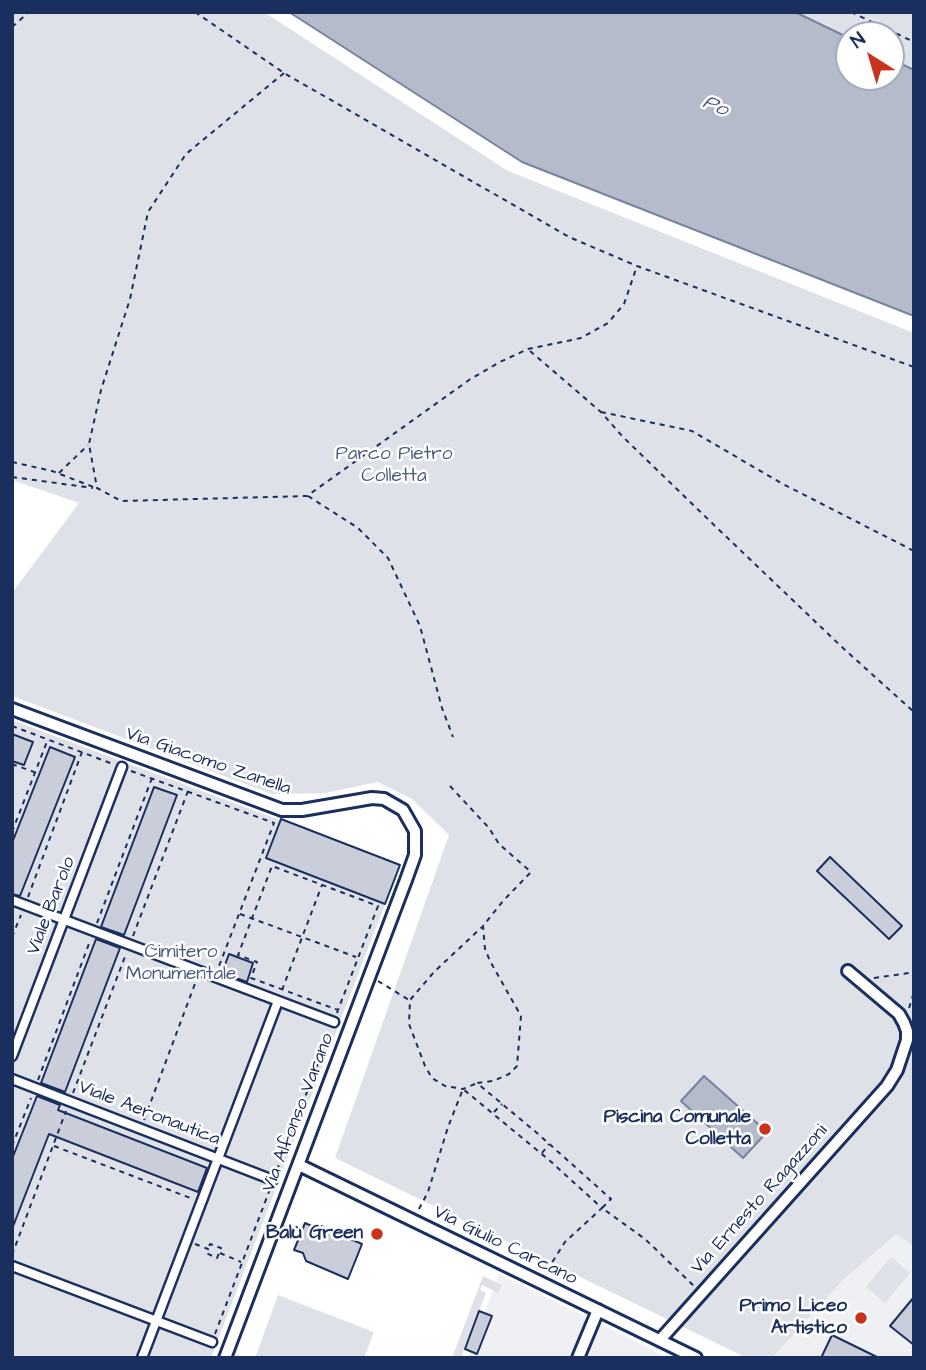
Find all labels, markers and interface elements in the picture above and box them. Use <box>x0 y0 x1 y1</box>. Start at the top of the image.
north arrow <box>835 21 905 91</box>
text: N <box>845 26 871 55</box>
water label: Po <box>698 90 732 124</box>
park label: Parco Pietro Colletta <box>336 444 452 488</box>
street label: Via Giacomo Zanella <box>122 723 294 801</box>
street label: Viale Barolo <box>23 854 81 958</box>
park label: Cimitero Monumentale <box>126 942 236 986</box>
street label: Via Alfonso Varano <box>258 1030 340 1196</box>
street label: Viale Aeronautica <box>75 1076 223 1152</box>
place label: Piscina Comunale Colletta <box>604 1107 751 1151</box>
street label: Via Ernesto Ragazzoni <box>687 1120 833 1280</box>
marker: Piscina Comunale Colletta <box>757 1121 773 1137</box>
street label: Via Giulio Carcano <box>429 1201 581 1291</box>
place label: Balù Green <box>266 1223 363 1245</box>
marker: Balù Green <box>369 1226 385 1242</box>
place label: Primo Liceo Artistico <box>739 1296 847 1340</box>
marker: Primo Liceo Artistico <box>853 1310 869 1326</box>

